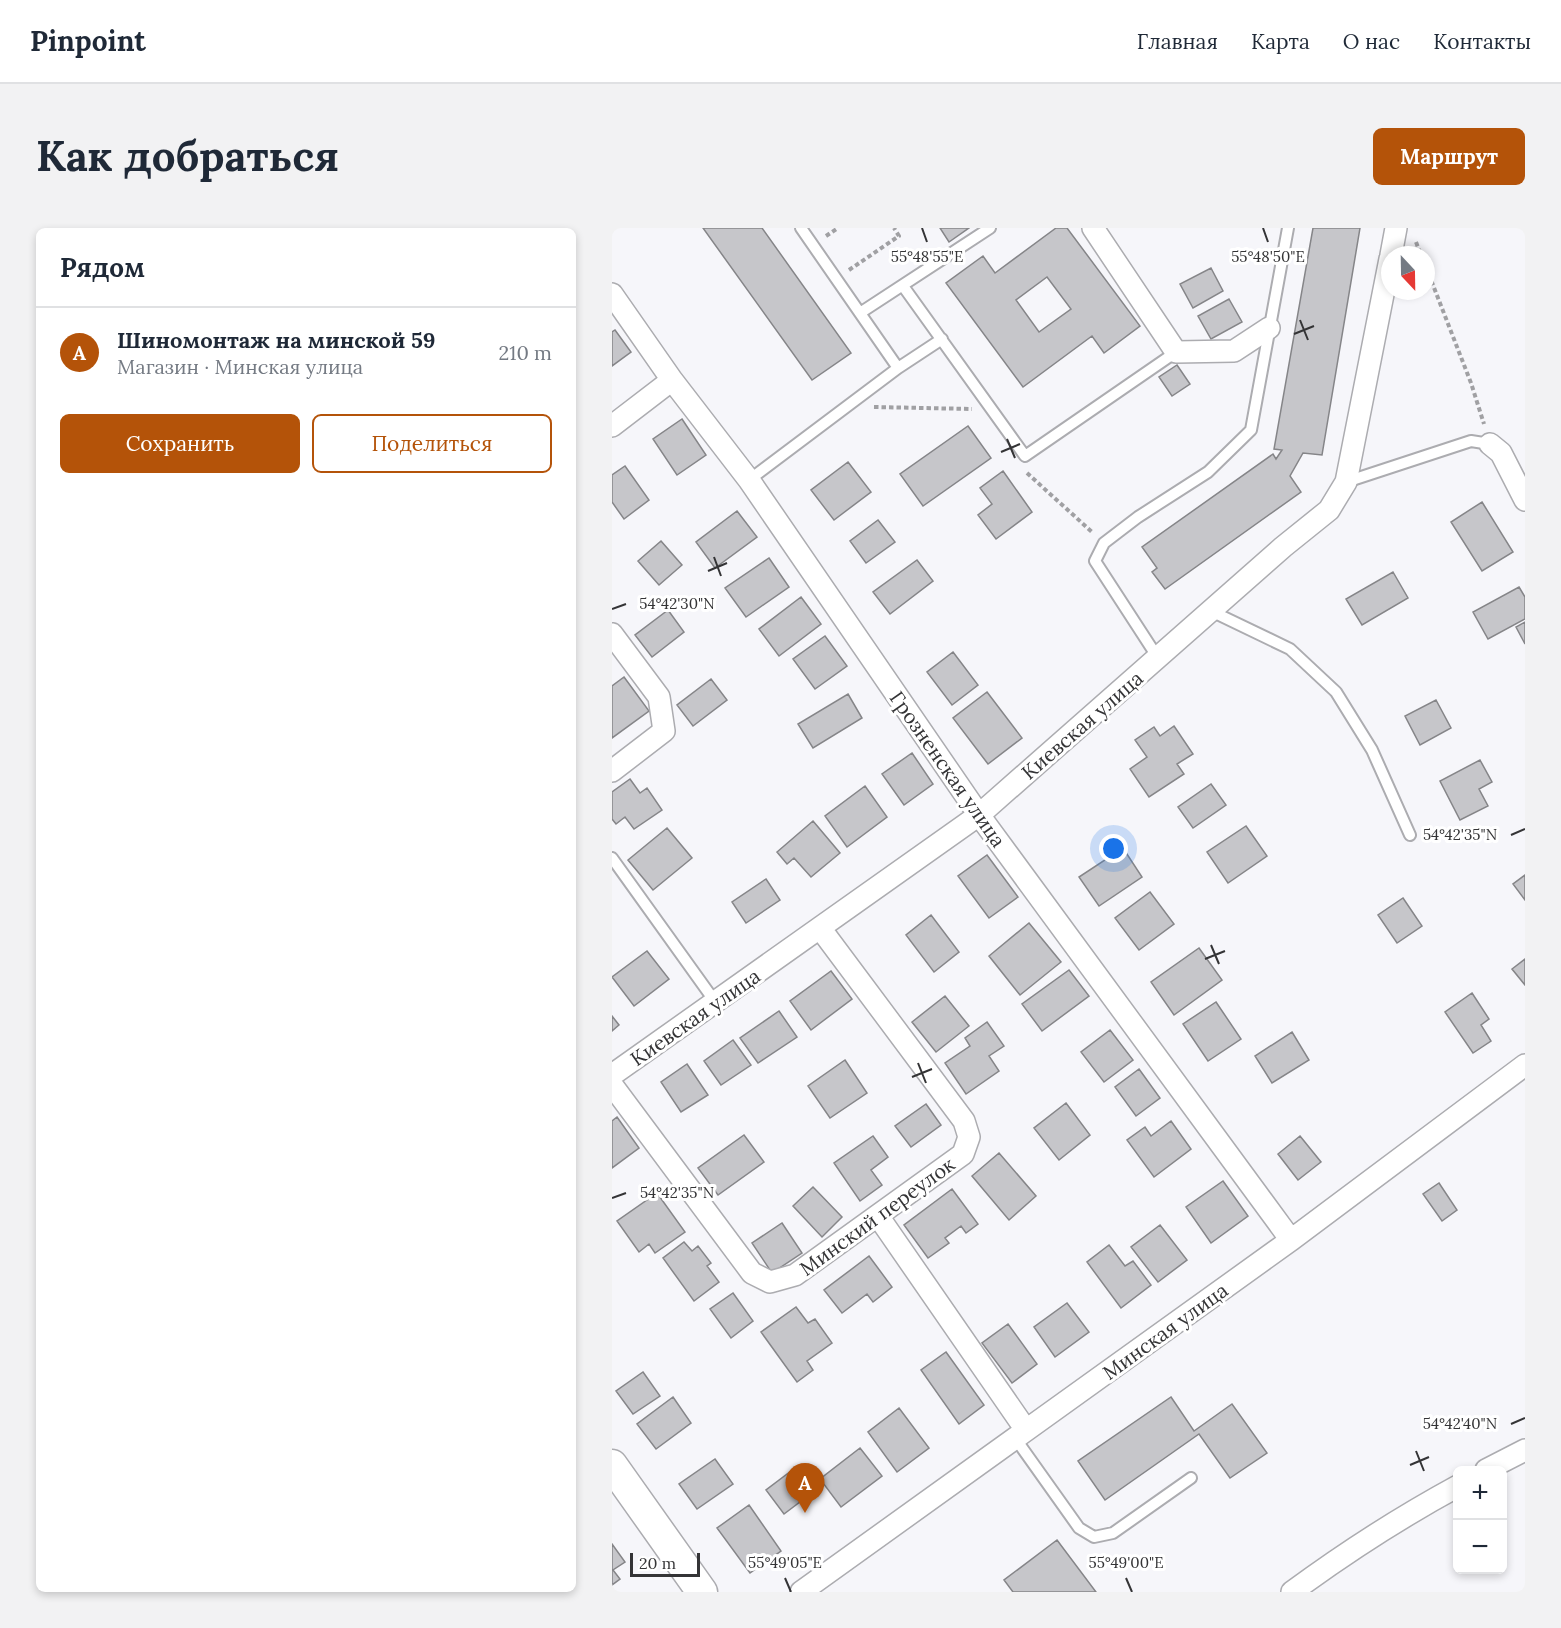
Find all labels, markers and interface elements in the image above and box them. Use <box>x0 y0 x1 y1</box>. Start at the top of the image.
text: Pinpoint <box>30 23 146 59</box>
text: Главная <box>1137 28 1218 55</box>
text: Карта <box>1251 28 1310 55</box>
text: О нас <box>1343 28 1400 55</box>
text: Контакты <box>1433 28 1531 55</box>
button: Маршрут <box>1373 128 1525 185</box>
text: Как добраться <box>36 129 339 183</box>
north arrow <box>1381 246 1435 300</box>
text: 55°48'55"E <box>891 247 963 266</box>
text: 55°48'50"E <box>1231 247 1305 266</box>
text: Рядом <box>60 251 145 284</box>
text: Шиномонтаж на минской 59 <box>117 326 436 354</box>
text: A <box>73 340 86 365</box>
text: 210 m <box>498 340 552 365</box>
text: Магазин · Минская улица <box>117 354 363 379</box>
button: Сохранить <box>60 414 300 473</box>
button: Поделиться <box>312 414 552 473</box>
text: 54°42'30"N <box>639 594 715 613</box>
street label: Киевская улица <box>1016 665 1148 785</box>
street label: Грозненская улица <box>885 686 1011 852</box>
text: 54°42'35"N <box>1423 825 1497 844</box>
your location <box>1099 834 1128 863</box>
street label: Киевская улица <box>625 963 765 1071</box>
street label: Минский переулок <box>795 1151 960 1281</box>
text: 54°42'35"N <box>640 1183 714 1202</box>
street label: Минская улица <box>1098 1277 1232 1385</box>
text: 54°42'40"N <box>1423 1414 1497 1433</box>
pin: A <box>786 1464 824 1513</box>
map controls <box>1453 1466 1507 1574</box>
button: + <box>1453 1466 1507 1520</box>
button: − <box>1453 1520 1507 1574</box>
scale bar <box>630 1550 700 1578</box>
text: 20 m <box>639 1553 676 1573</box>
text: 55°49'05"E <box>748 1553 822 1572</box>
text: 55°49'00"E <box>1088 1553 1164 1572</box>

